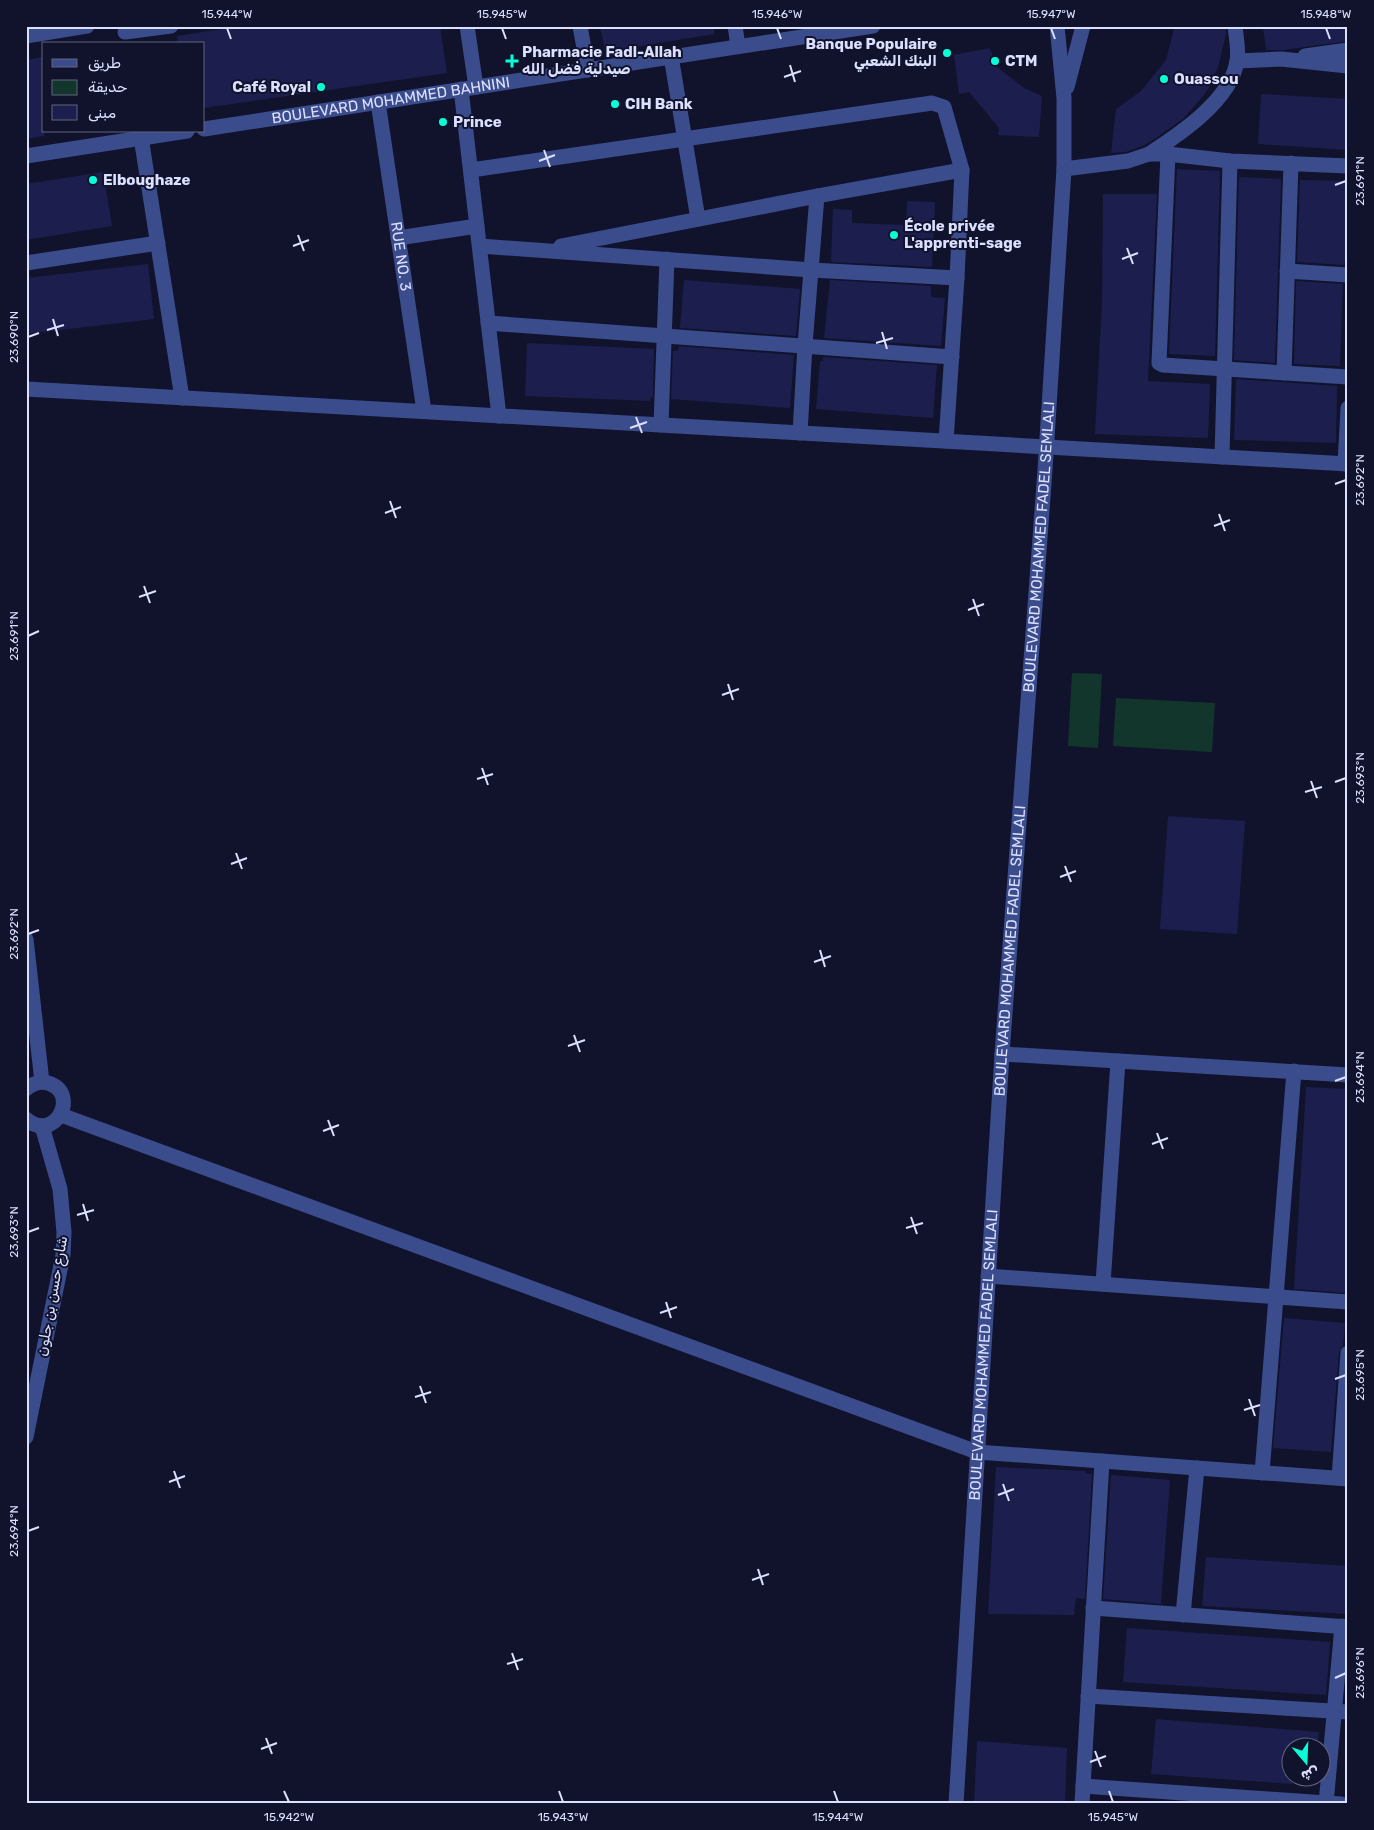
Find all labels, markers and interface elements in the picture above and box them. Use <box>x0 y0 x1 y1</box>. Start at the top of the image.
text: 15.944°W <box>202 7 253 21</box>
text: 15.945°W <box>477 7 528 21</box>
text: 15.946°W <box>752 7 803 21</box>
text: 15.947°W <box>1026 7 1076 21</box>
text: 15.948°W <box>1301 7 1352 21</box>
place label: Banque Populaire البنك الشعبي <box>805 35 937 73</box>
legend <box>42 42 205 132</box>
place label: Pharmacie Fadl-Allah صيدلية فضل الله <box>522 43 682 78</box>
marker: Banque Populaire البنك الشعبي <box>941 47 953 59</box>
place label: CTM <box>1005 52 1037 70</box>
text: طريق <box>88 54 121 72</box>
marker: Pharmacie Fadl-Allah صيدلية فضل الله <box>506 55 518 67</box>
marker: CTM <box>989 55 1001 67</box>
place label: Ouassou <box>1174 70 1239 88</box>
street label: BOULEVARD MOHAMMED BAHNINI <box>270 73 511 127</box>
marker: Ouassou <box>1158 73 1170 85</box>
text: حديقة <box>88 78 128 96</box>
place label: Café Royal <box>232 78 311 96</box>
marker: Café Royal <box>315 81 327 93</box>
place label: CIH Bank <box>625 95 693 113</box>
marker: CIH Bank <box>609 98 621 110</box>
text: مبنى <box>88 104 116 122</box>
place label: Prince <box>453 113 502 131</box>
marker: Prince <box>437 116 449 128</box>
text: 23.691°N <box>1353 156 1367 206</box>
place label: Elboughaze <box>103 171 190 189</box>
marker: Elboughaze <box>87 174 99 186</box>
place label: École privée L'apprenti-sage <box>904 217 1022 252</box>
street label: RUE NO. 3 <box>387 220 415 292</box>
marker: École privée L'apprenti-sage <box>888 229 900 241</box>
text: 23.690°N <box>7 311 21 363</box>
street label: BOULEVARD MOHAMMED FADEL SEMLALI <box>1020 401 1058 693</box>
text: 23.692°N <box>1353 454 1367 506</box>
text: 23.691°N <box>7 611 21 661</box>
text: 23.693°N <box>1353 752 1367 804</box>
street label: BOULEVARD MOHAMMED FADEL SEMLALI <box>990 805 1029 1097</box>
text: 23.692°N <box>7 908 21 960</box>
text: 23.694°N <box>1353 1051 1367 1103</box>
text: 23.693°N <box>7 1206 21 1258</box>
street label: BOULEVARD MOHAMMED FADEL SEMLALI <box>966 1209 1001 1501</box>
street label: شارع حسن بن جلون <box>33 1234 73 1358</box>
text: 23.695°N <box>1353 1349 1367 1401</box>
text: 23.694°N <box>7 1505 21 1557</box>
text: 23.696°N <box>1353 1647 1367 1699</box>
north arrow <box>1282 1738 1332 1788</box>
text: ش <box>1299 1763 1321 1785</box>
text: 15.942°W <box>264 1810 315 1824</box>
text: 15.943°W <box>538 1810 589 1824</box>
text: 15.944°W <box>813 1810 864 1824</box>
text: 15.945°W <box>1088 1810 1139 1824</box>

